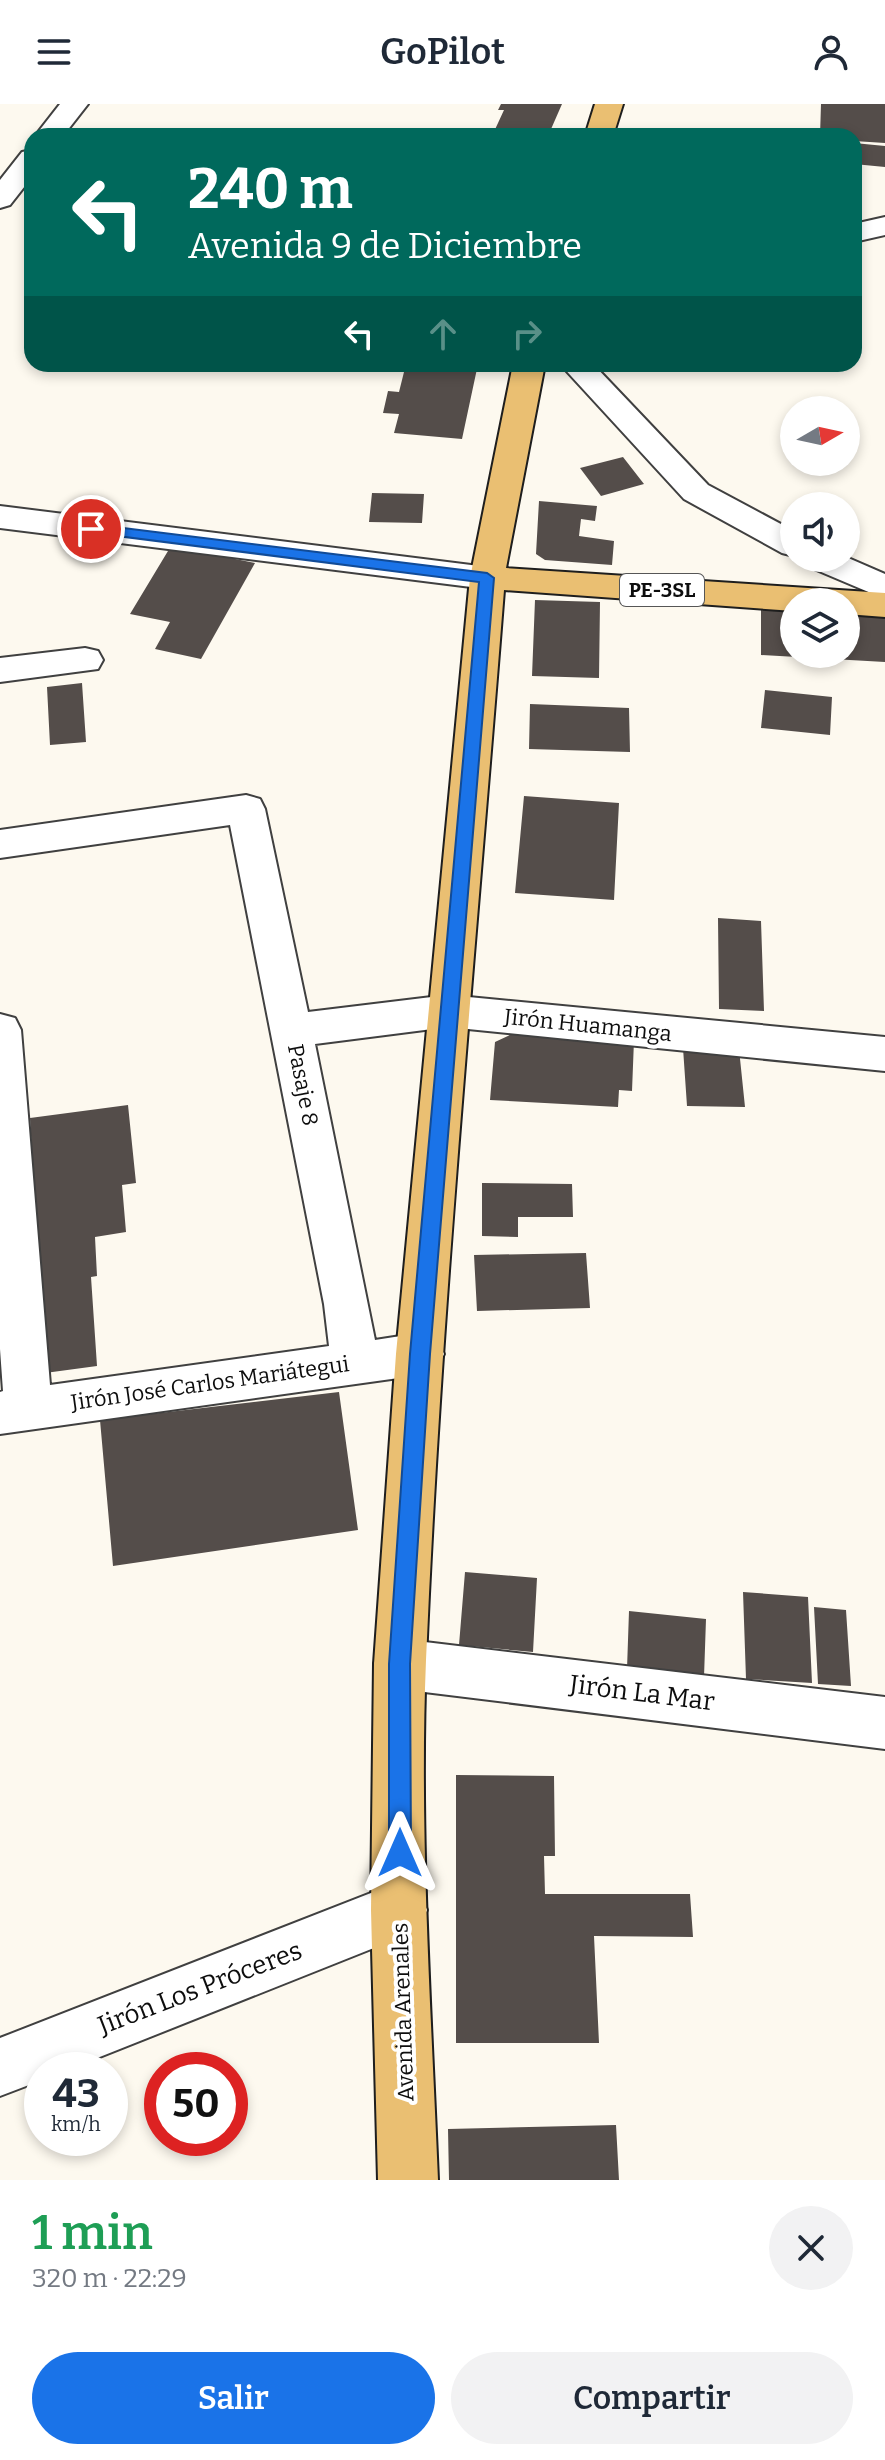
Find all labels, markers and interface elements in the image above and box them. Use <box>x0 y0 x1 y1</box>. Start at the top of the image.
icon: menu <box>32 30 76 74</box>
text: GoPilot <box>380 30 505 74</box>
icon: person <box>809 30 853 74</box>
text: 240 m <box>188 156 353 223</box>
icon: left <box>56 160 160 264</box>
text: Avenida 9 de Diciembre <box>188 224 582 268</box>
icon: left <box>337 312 381 356</box>
icon: ahead <box>421 312 465 356</box>
icon: right <box>505 312 549 356</box>
north arrow <box>780 396 860 476</box>
map controls <box>780 396 860 668</box>
button: sound <box>780 492 860 572</box>
pin <box>57 495 125 563</box>
icon: arrive <box>69 507 113 551</box>
road number: PE-3SL <box>620 574 704 606</box>
button: layers <box>780 588 860 668</box>
street label: Jirón Huamanga <box>502 1003 673 1047</box>
street label: Pasaje 8 <box>282 1042 324 1128</box>
street label: Jirón José Carlos Mariátegui <box>68 1350 351 1416</box>
street label: Jirón La Mar <box>567 1669 717 1717</box>
position arrow <box>358 1811 442 1895</box>
street label: Avenida Arenales <box>386 1922 420 2102</box>
street label: Jirón Los Próceres <box>93 1935 306 2042</box>
speed limit sign: 50 <box>144 2052 248 2156</box>
text: 43 <box>52 2070 100 2118</box>
text: km/h <box>51 2112 101 2136</box>
text: 1 min <box>32 2204 153 2262</box>
button: close <box>769 2206 853 2290</box>
text: 320 m · 22:29 <box>32 2263 187 2294</box>
button: Salir <box>32 2352 435 2444</box>
button: Compartir <box>451 2352 853 2444</box>

